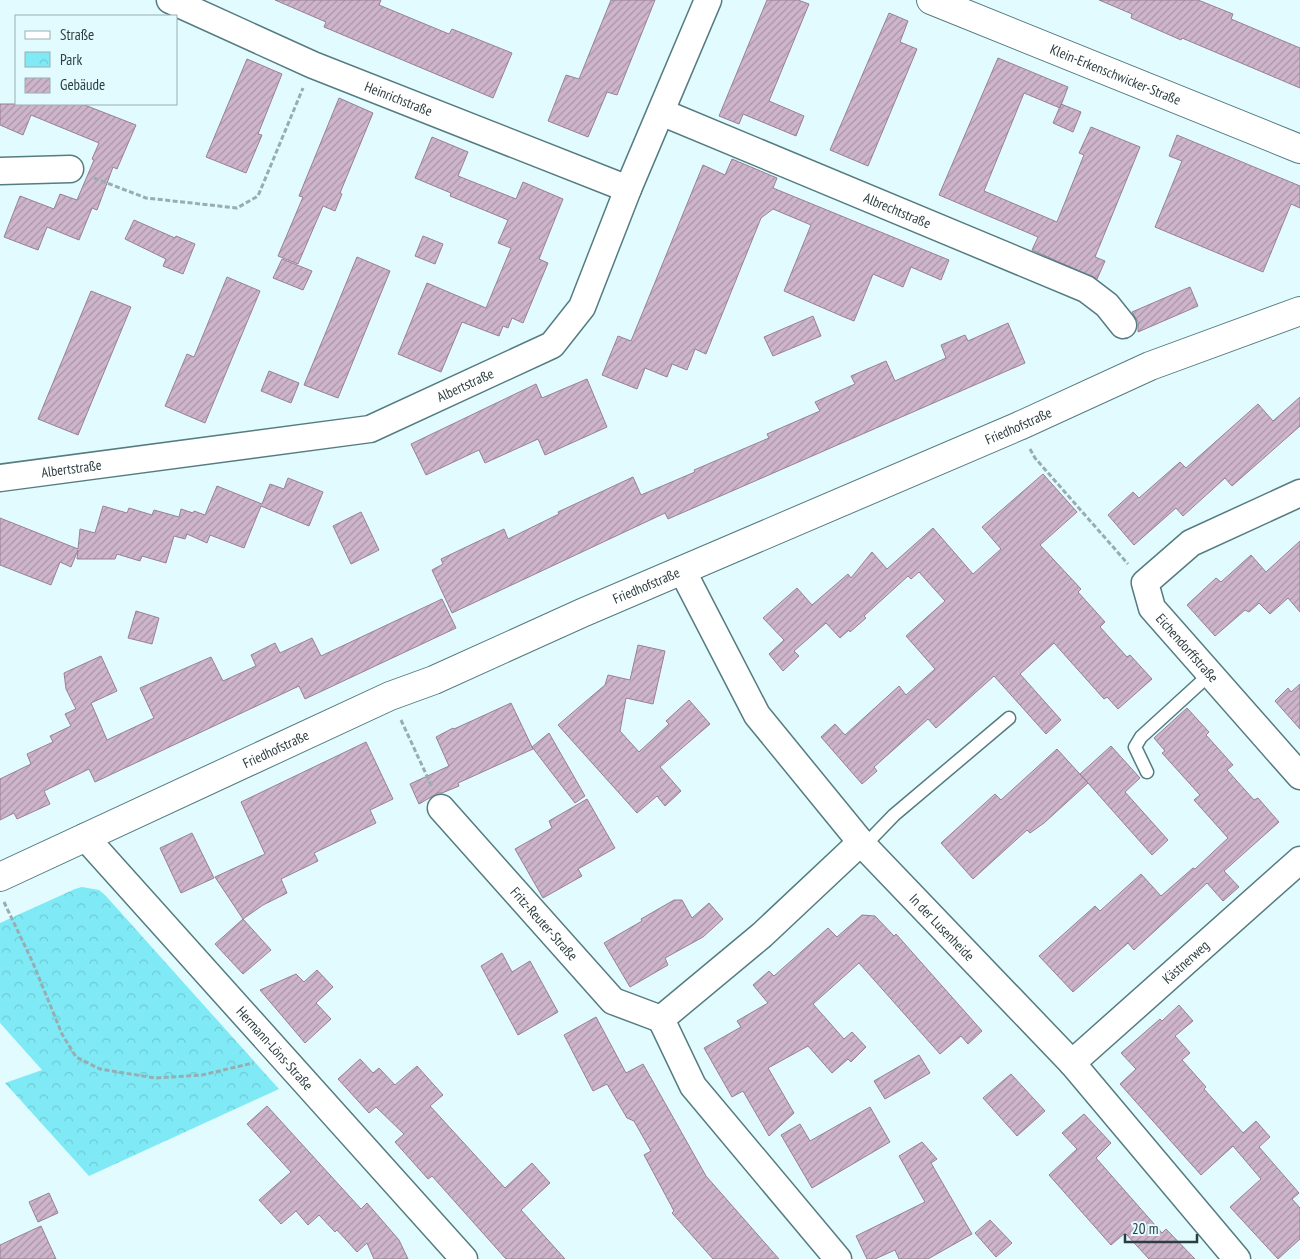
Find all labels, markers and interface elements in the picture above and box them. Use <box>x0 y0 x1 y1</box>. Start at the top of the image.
legend <box>15 15 178 105</box>
text: Straße <box>60 25 94 44</box>
street label: Klein-Erkenschwicker-Straße <box>1047 40 1184 109</box>
text: Park <box>60 50 82 69</box>
text: Gebäude <box>60 75 105 94</box>
street label: Heinrichstraße <box>362 77 435 120</box>
street label: Albrechtstraße <box>861 188 934 232</box>
street label: Albertstraße <box>434 364 497 406</box>
street label: Friedhofstraße <box>982 403 1055 448</box>
street label: Albertstraße <box>40 456 103 481</box>
street label: Friedhofstraße <box>610 563 682 608</box>
street label: Eichendorffstraße <box>1152 610 1222 686</box>
street label: Friedhofstraße <box>240 726 312 772</box>
street label: Fritz-Reuter-Straße <box>507 883 582 964</box>
street label: In der Lusenheide <box>906 890 978 965</box>
street label: Kästnerweg <box>1158 936 1213 988</box>
street label: Hermann-Löns-Straße <box>232 1003 317 1094</box>
scale bar <box>1125 1212 1198 1244</box>
text: 20 m <box>1132 1219 1158 1238</box>

